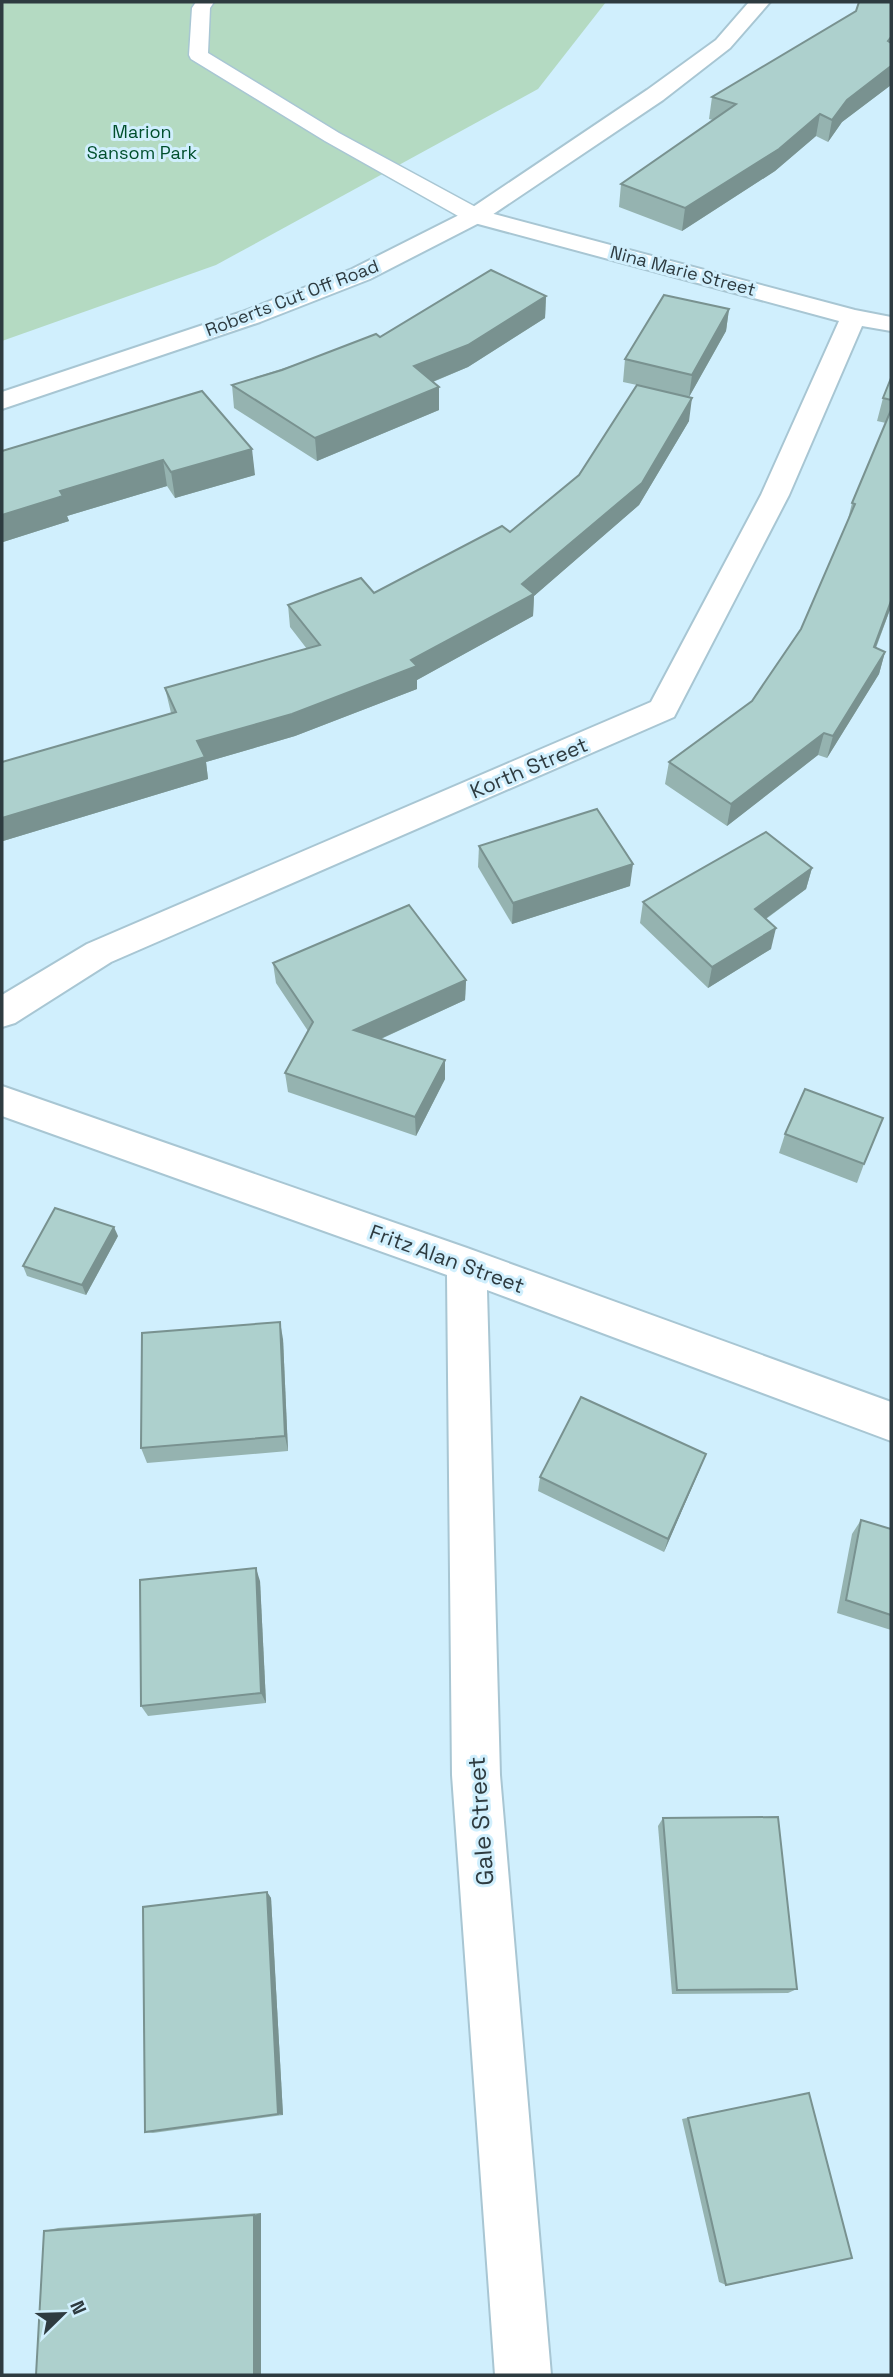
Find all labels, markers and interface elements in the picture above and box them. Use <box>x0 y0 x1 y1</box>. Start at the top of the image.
park label: Marion Sansom Park <box>87 120 198 164</box>
street label: Nina Marie Street <box>608 240 758 301</box>
street label: Roberts Cut Off Road <box>202 254 382 341</box>
street label: Korth Street <box>466 731 592 804</box>
street label: Fritz Alan Street <box>366 1218 528 1299</box>
street label: Gale Street <box>461 1755 500 1887</box>
north arrow <box>28 2279 98 2349</box>
text: N <box>64 2297 92 2318</box>

